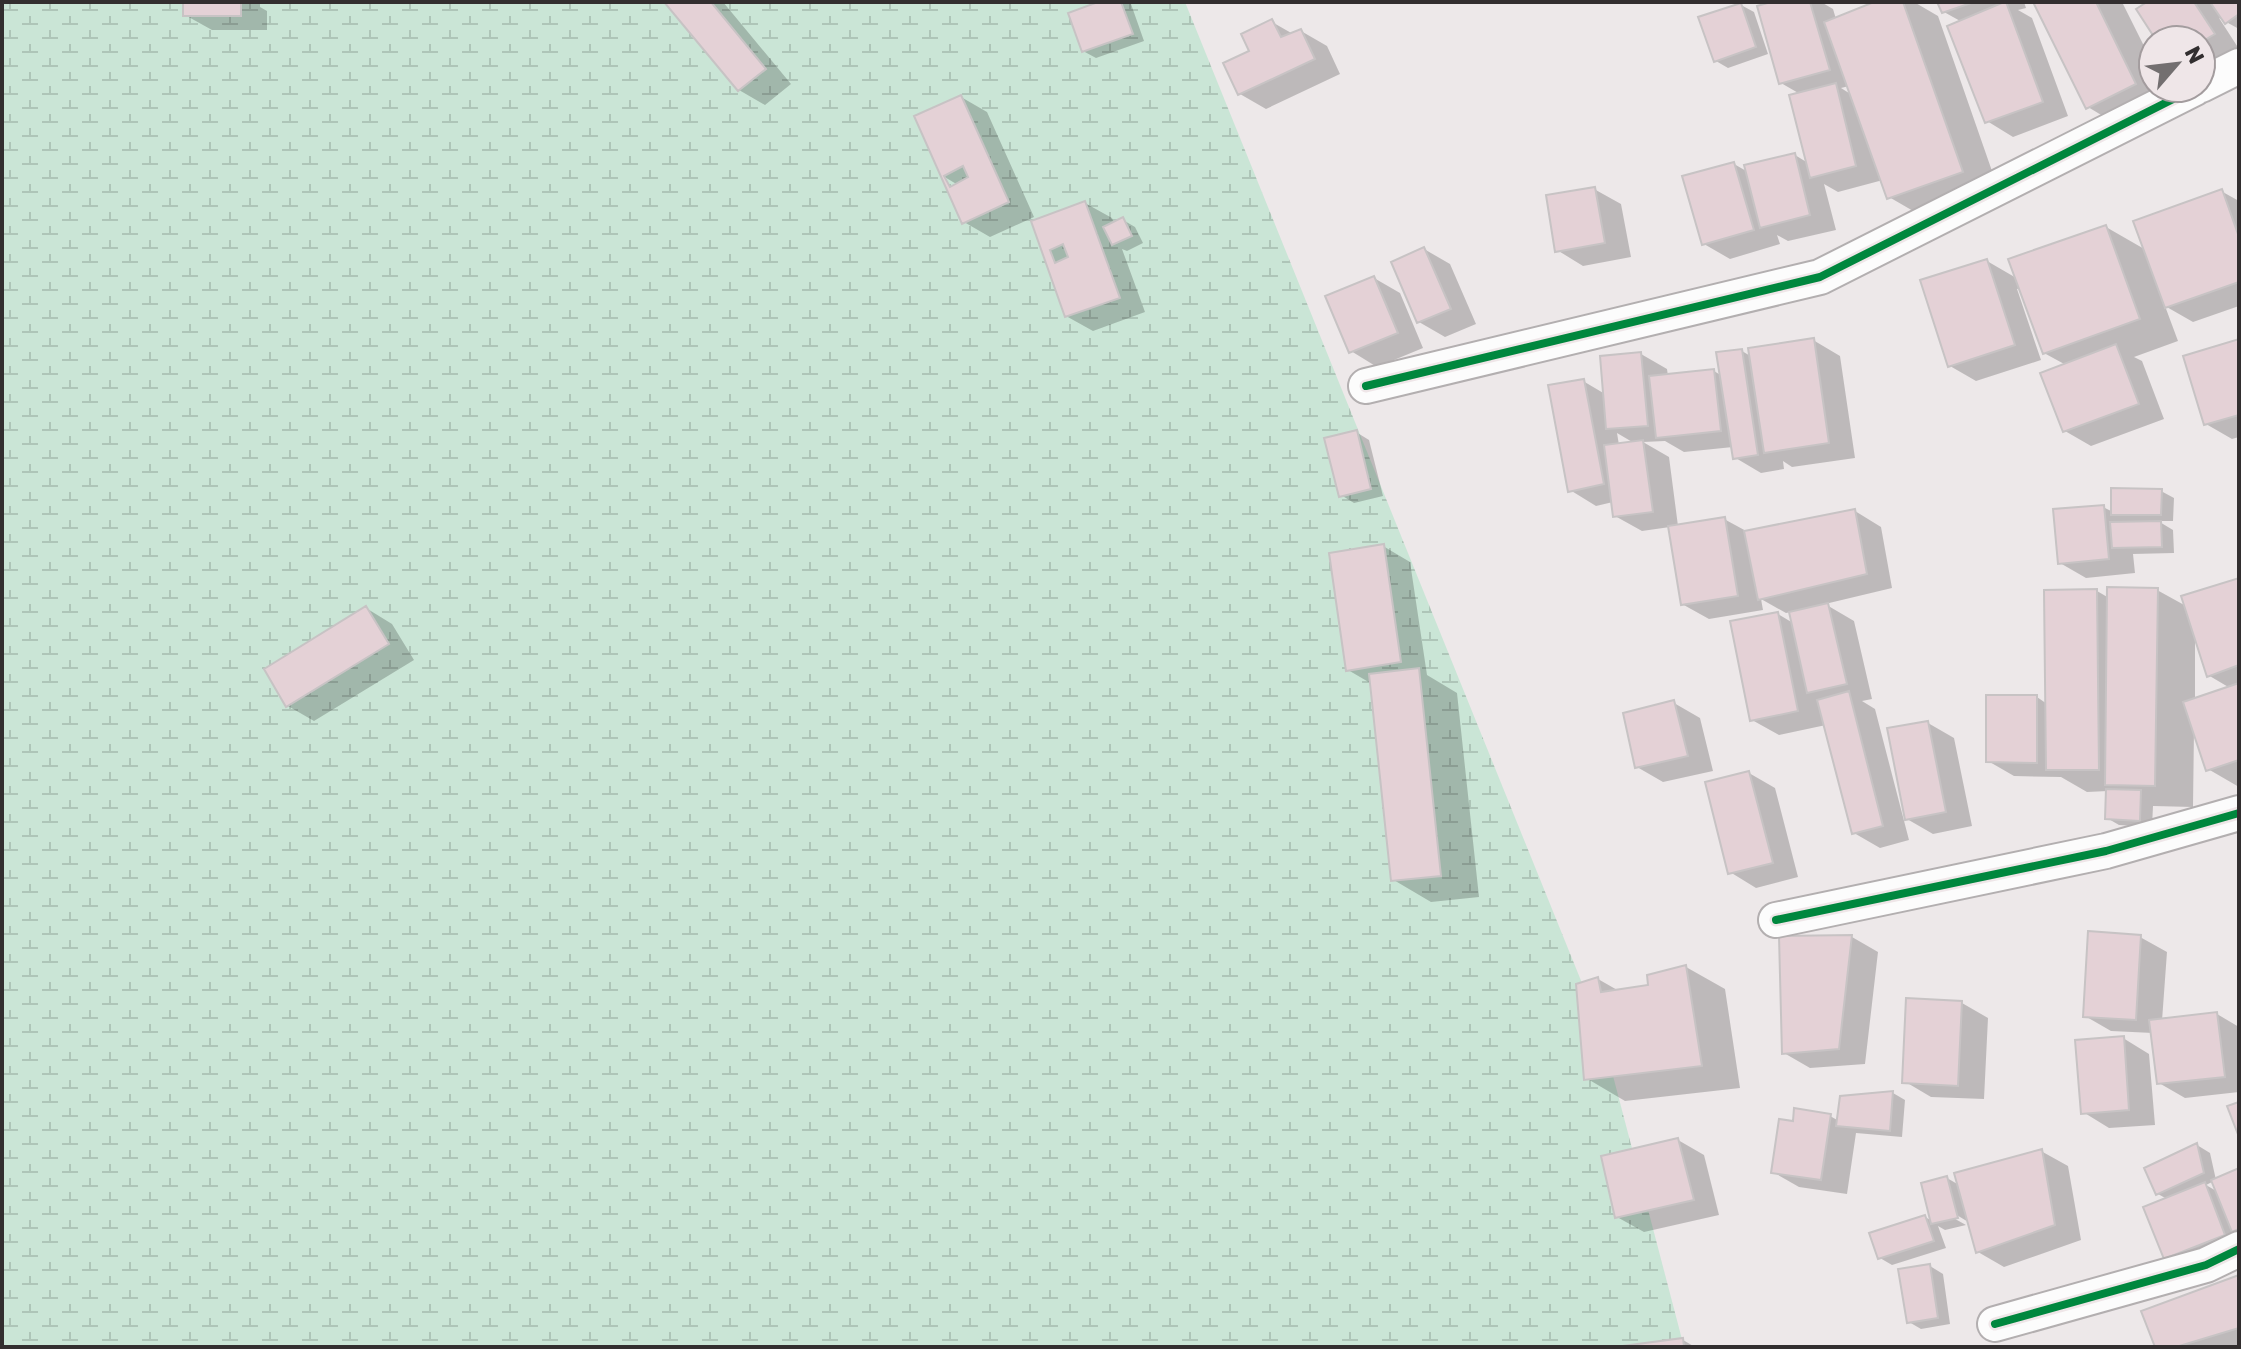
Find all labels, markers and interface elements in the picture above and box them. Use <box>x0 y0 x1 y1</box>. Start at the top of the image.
north arrow <box>2137 24 2217 104</box>
text: N <box>2179 42 2210 68</box>

